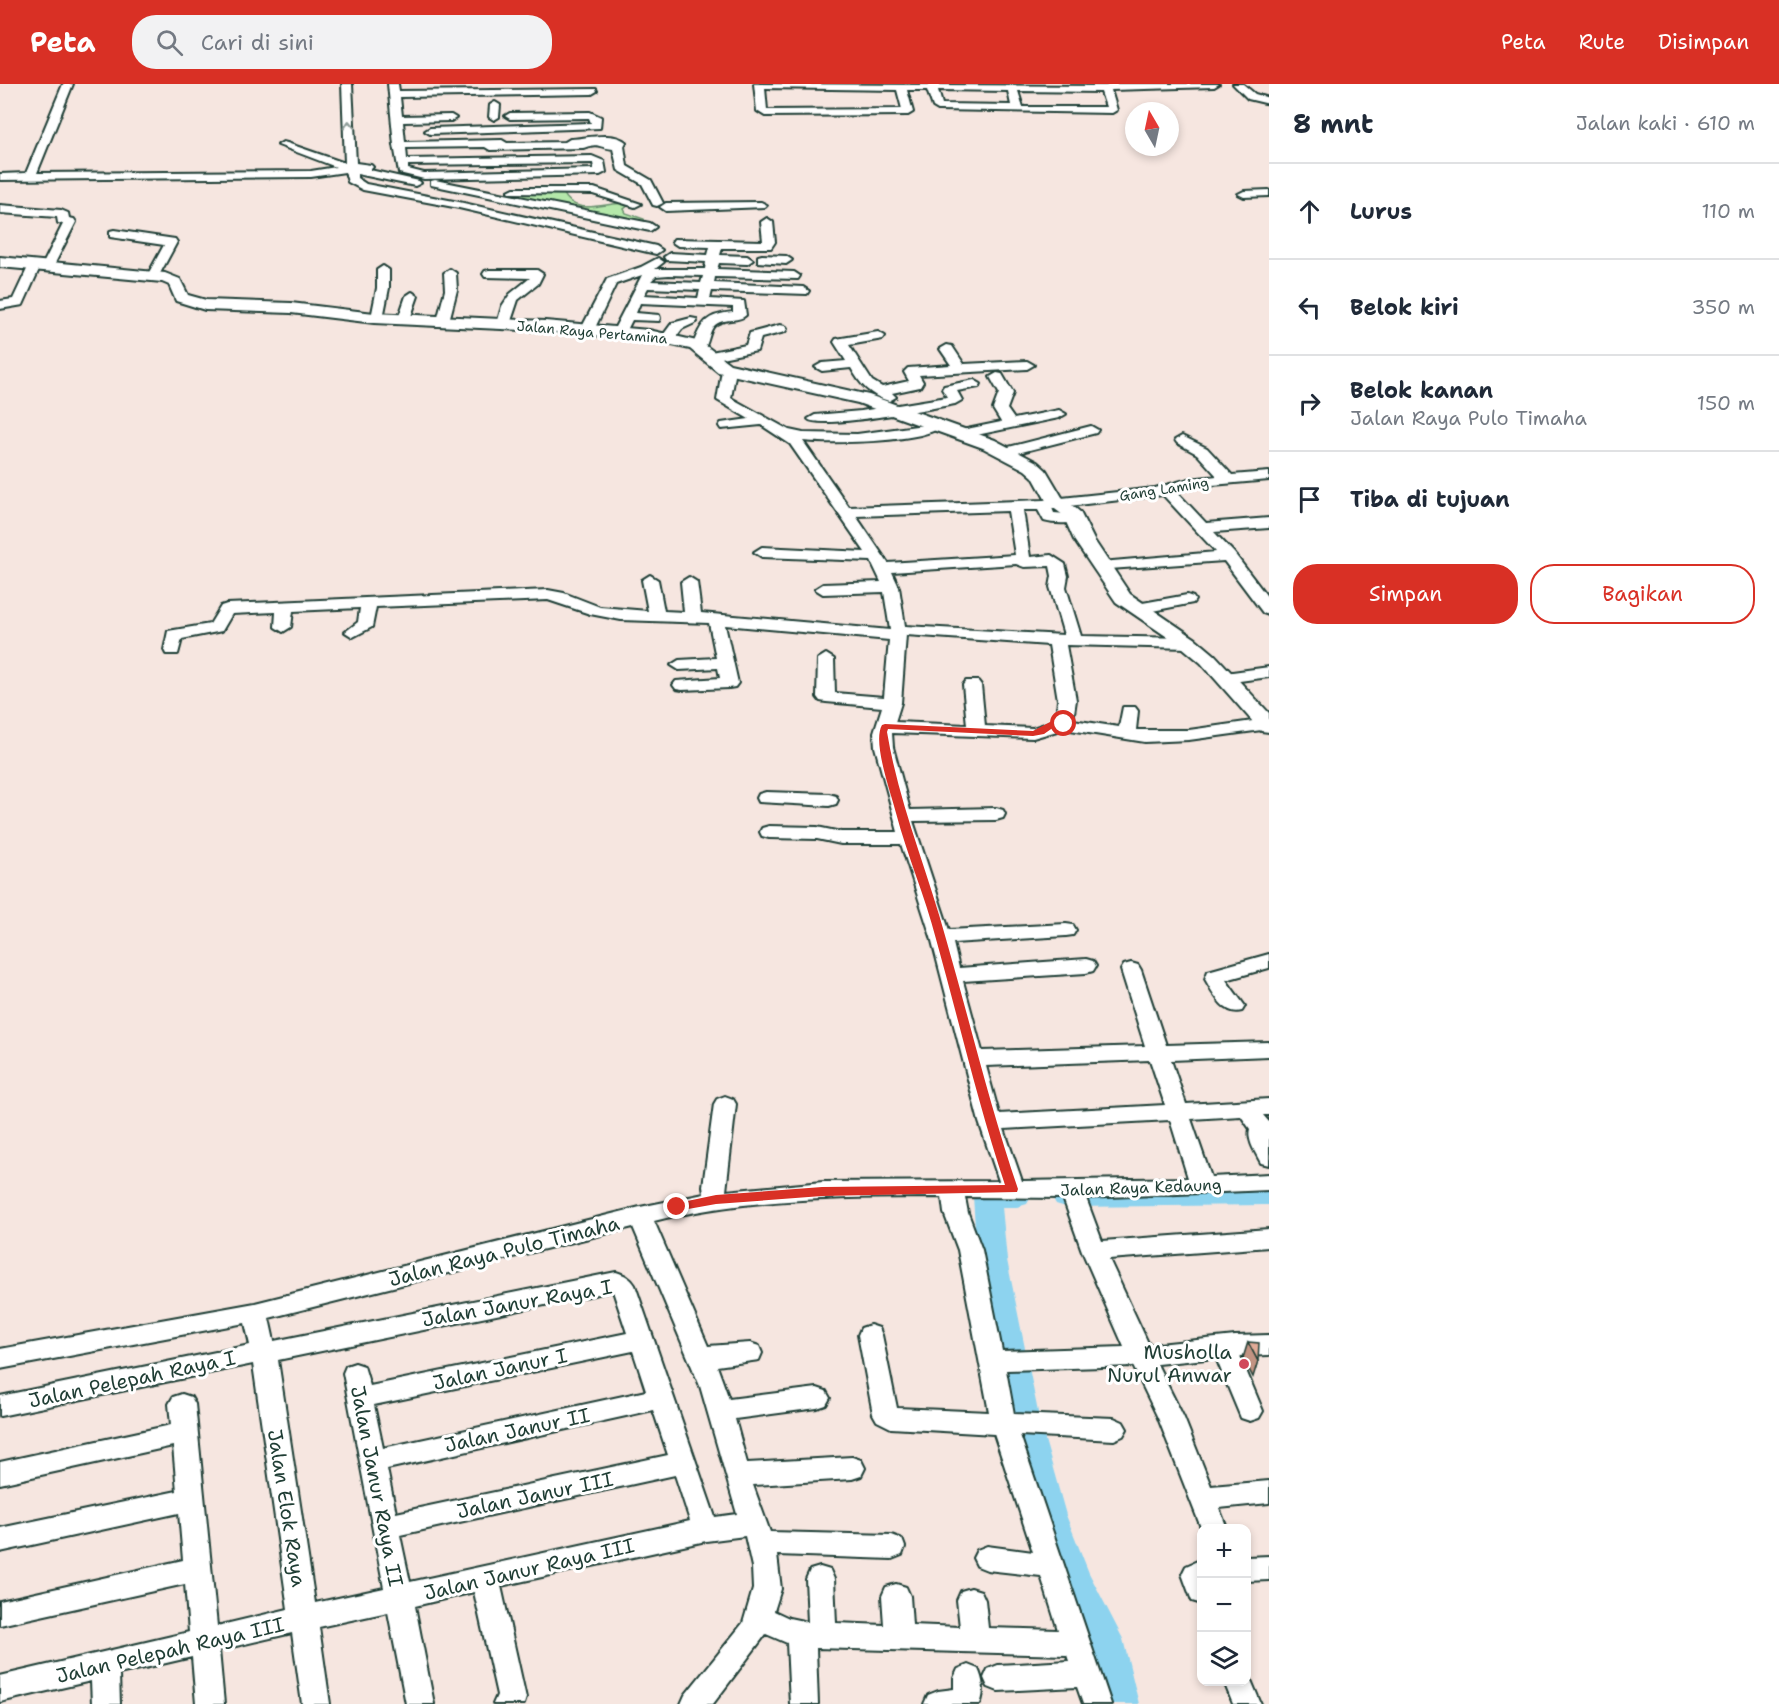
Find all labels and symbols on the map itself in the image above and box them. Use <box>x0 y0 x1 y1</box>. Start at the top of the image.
north arrow <box>1125 102 1179 156</box>
one-way arrow <box>343 121 356 130</box>
street label: Jalan Raya Pertamina <box>516 316 668 348</box>
street label: Gang Laming <box>1118 473 1210 505</box>
route start <box>1050 710 1076 736</box>
street label: Jalan Raya Kedaung <box>1060 1174 1222 1201</box>
route end <box>663 1193 689 1219</box>
street label: Jalan Raya Pulo Timaha <box>386 1210 623 1292</box>
street label: Jalan Janur Raya I <box>420 1273 614 1333</box>
place label: Musholla Nurul Anwar <box>1107 1339 1233 1388</box>
street label: Jalan Janur I <box>430 1342 570 1396</box>
street label: Jalan Pelepah Raya I <box>26 1344 238 1414</box>
marker: Musholla Nurul Anwar <box>1237 1357 1251 1371</box>
street label: Jalan Janur Raya II <box>345 1383 409 1589</box>
street label: Jalan Janur II <box>442 1402 592 1458</box>
street label: Jalan Elok Raya <box>262 1427 312 1589</box>
street label: Jalan Janur III <box>454 1466 616 1524</box>
street label: Jalan Janur Raya III <box>421 1532 637 1606</box>
street label: Jalan Pelepah Raya III <box>53 1611 287 1689</box>

